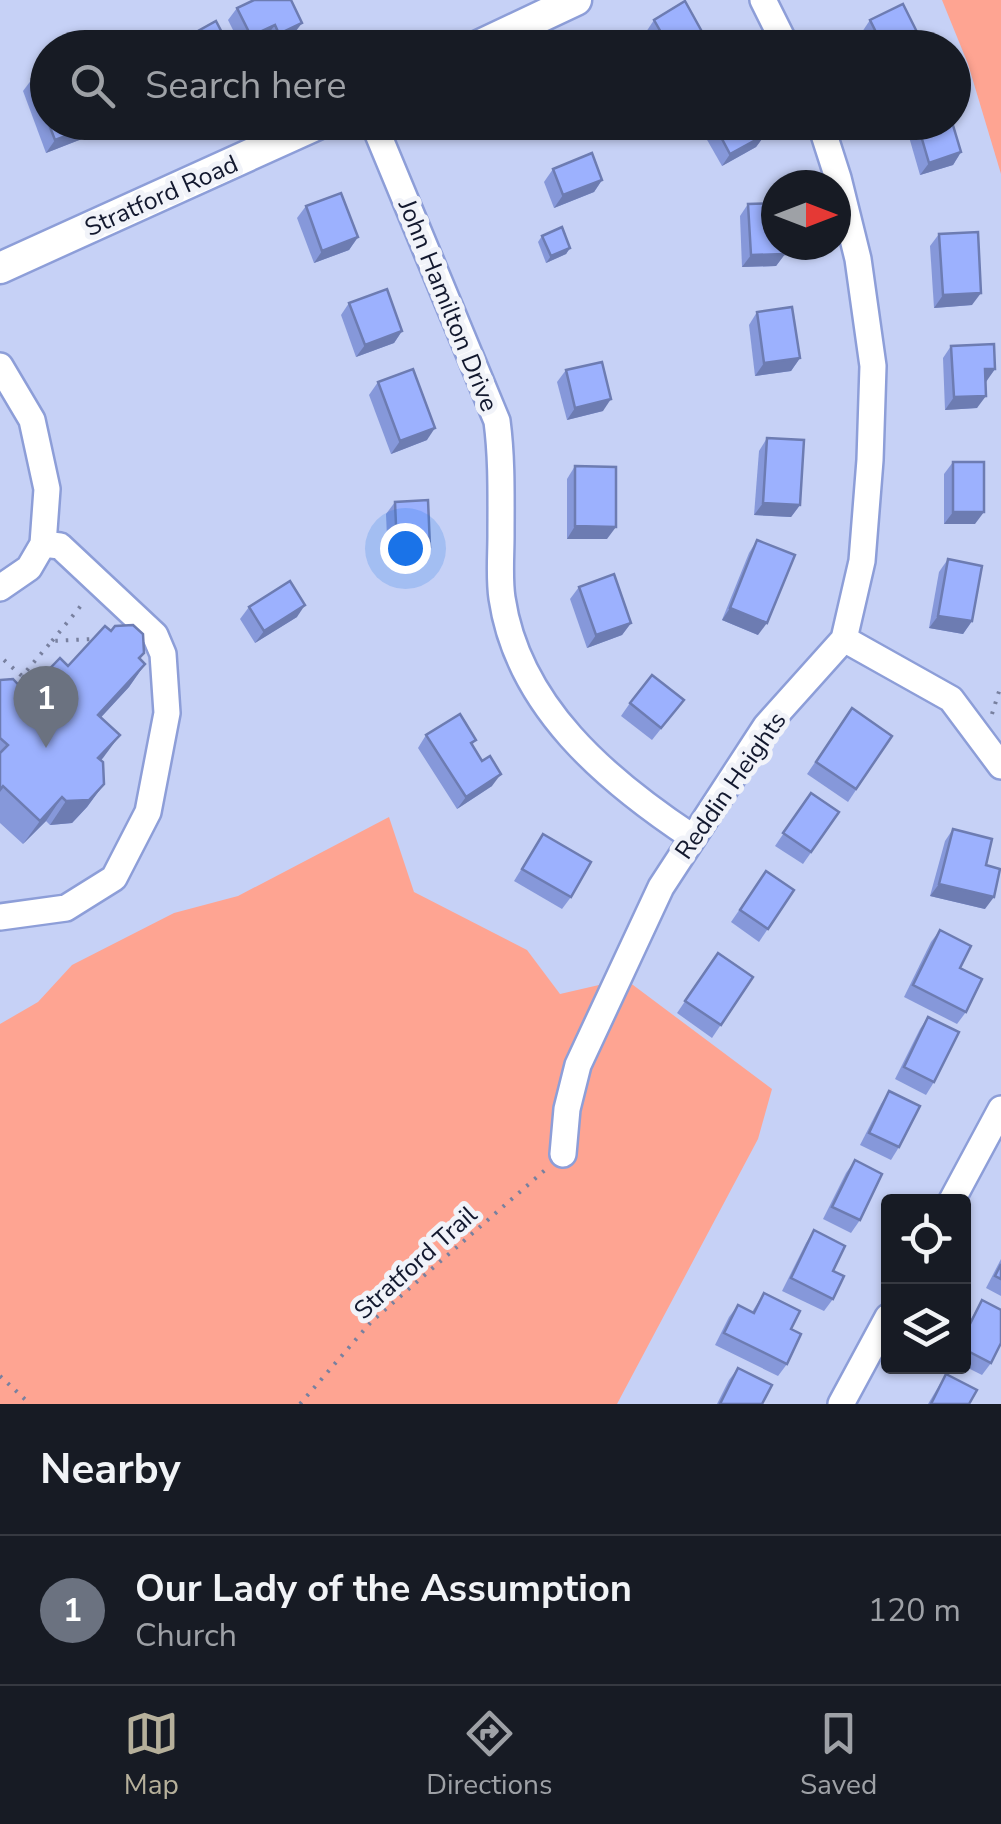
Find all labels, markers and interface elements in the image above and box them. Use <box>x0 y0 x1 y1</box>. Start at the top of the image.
search box <box>30 30 971 140</box>
icon: search <box>65 58 120 113</box>
text: Search here <box>145 60 346 111</box>
street label: Stratford Road <box>79 147 244 245</box>
north arrow <box>761 170 851 260</box>
street label: John Hamilton Drive <box>390 193 506 416</box>
your location <box>380 523 431 574</box>
pin: 1 <box>13 666 78 748</box>
street label: Reddin Heights <box>667 705 794 866</box>
map controls <box>881 1194 971 1374</box>
button: locate <box>881 1194 971 1284</box>
street label: Stratford Trail <box>347 1198 485 1327</box>
button: layers <box>881 1284 971 1374</box>
text: Nearby <box>40 1441 181 1498</box>
text: Our Lady of the Assumption <box>135 1563 632 1614</box>
text: 1 <box>63 1589 82 1632</box>
text: 120 m <box>868 1589 961 1632</box>
text: Church <box>135 1614 237 1657</box>
tab: Map <box>124 1706 179 1804</box>
tab: Directions <box>426 1706 552 1804</box>
tab: Saved <box>800 1706 877 1804</box>

